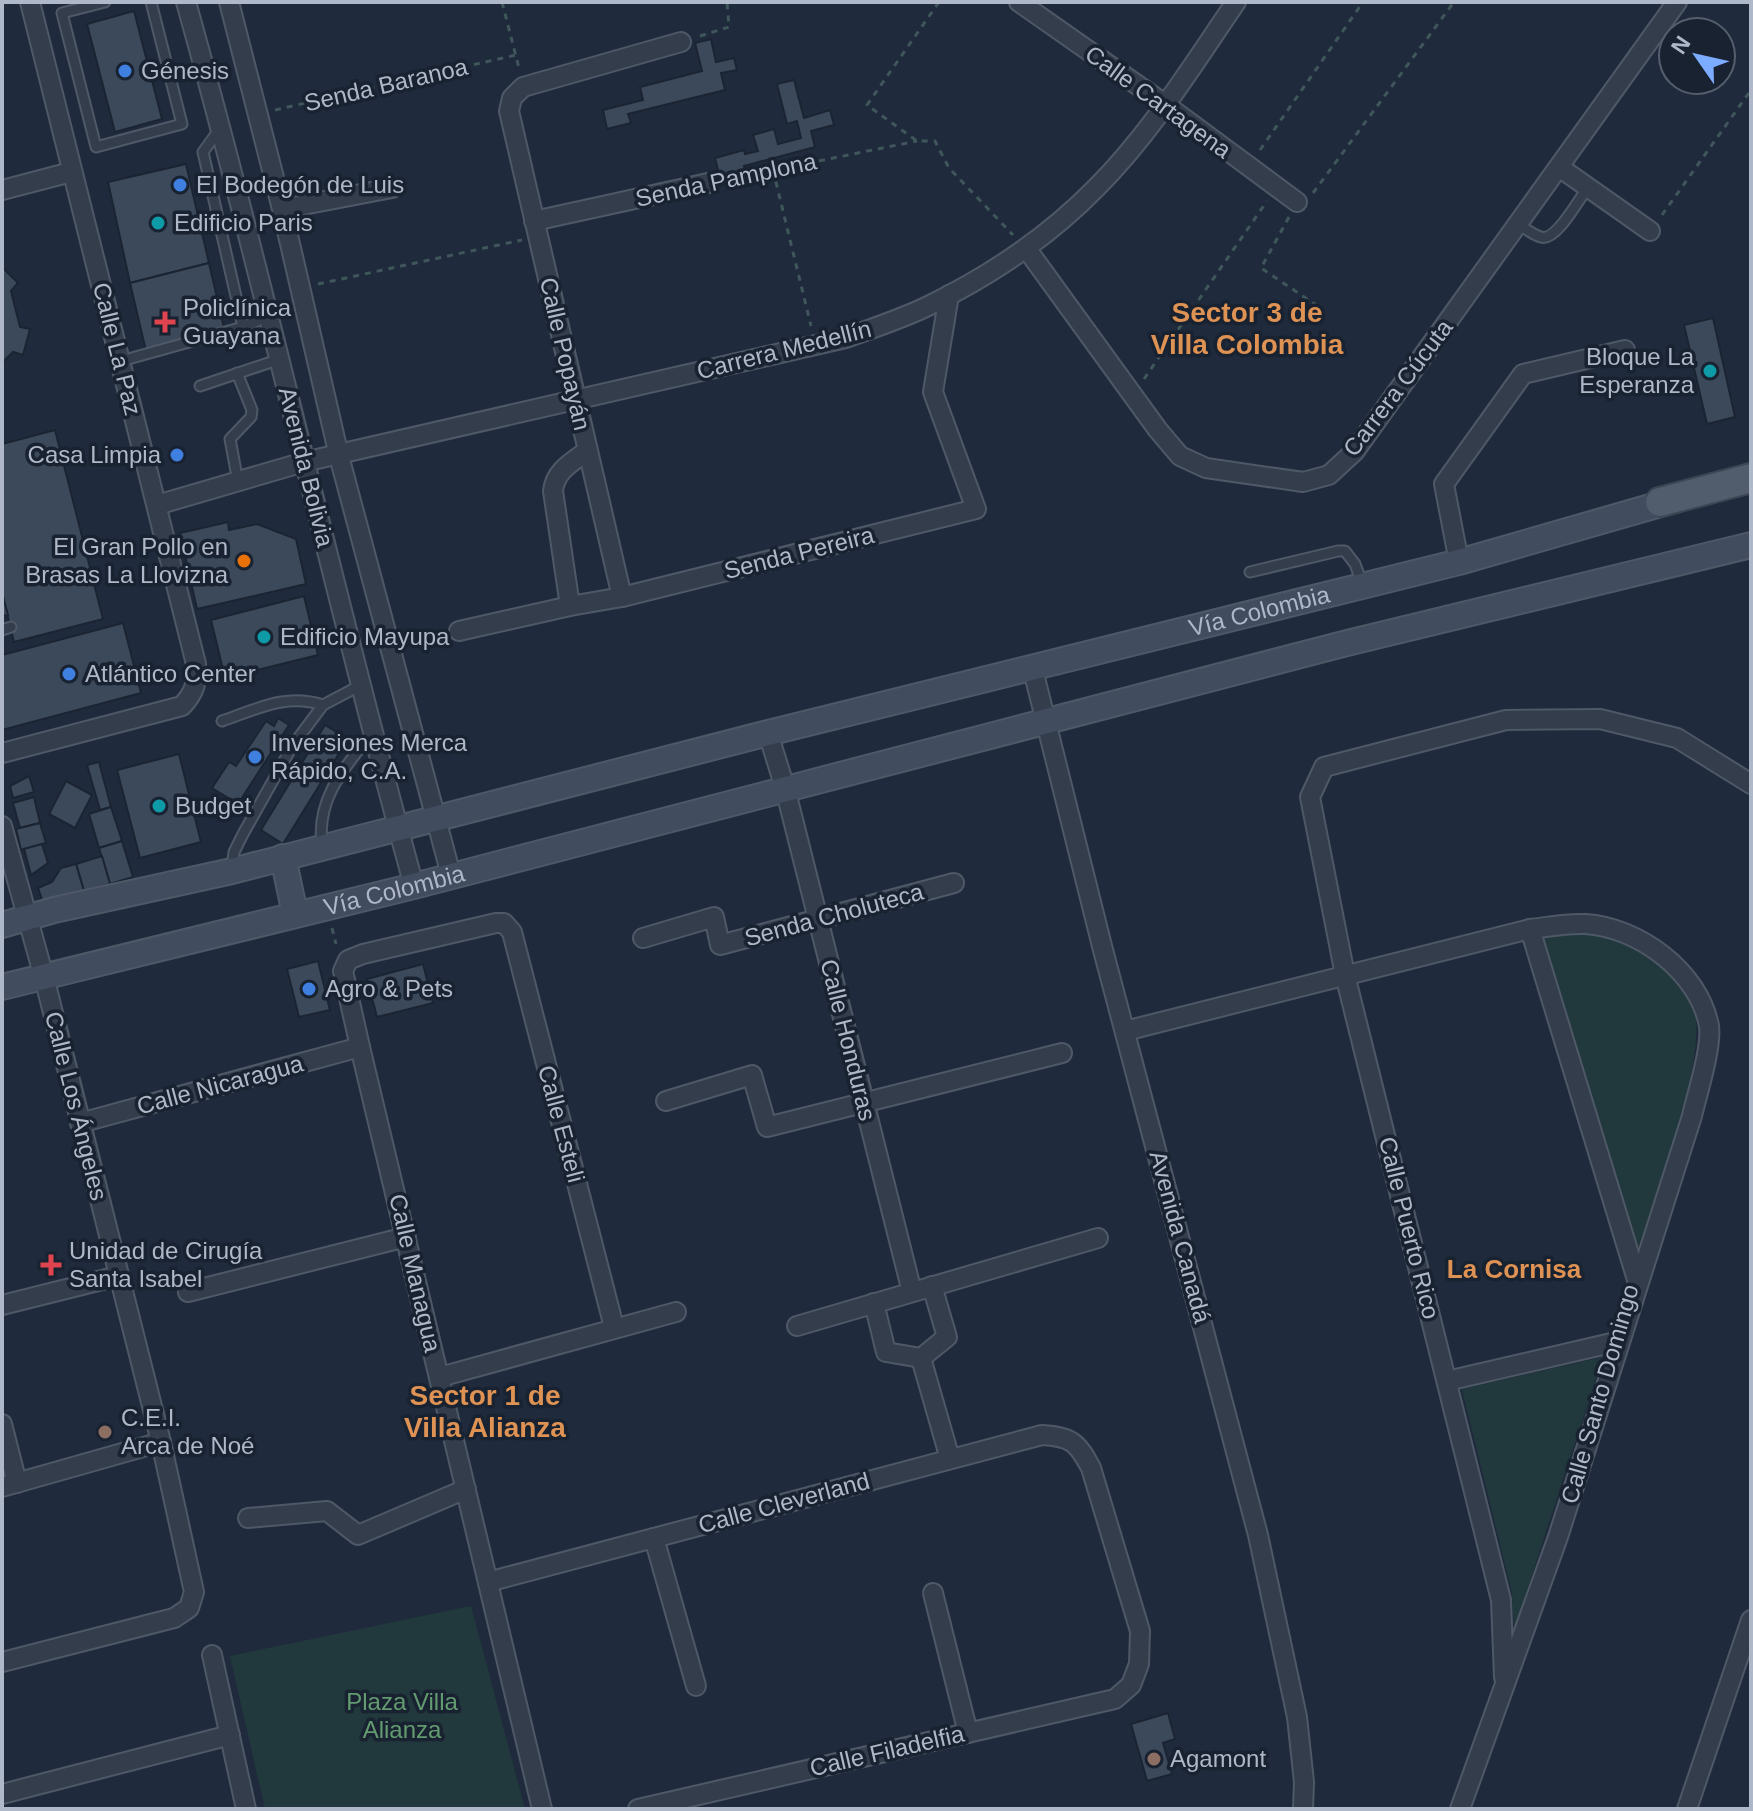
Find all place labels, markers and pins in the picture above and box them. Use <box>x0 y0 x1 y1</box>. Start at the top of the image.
place label: Génesis <box>141 57 229 84</box>
marker: Génesis <box>116 62 134 80</box>
place label: El Bodegón de Luis <box>196 171 404 198</box>
marker: El Bodegón de Luis <box>171 176 189 194</box>
place label: Edificio Paris <box>174 209 313 236</box>
marker: Edificio Paris <box>149 214 167 232</box>
place label: Policlínica Guayana <box>183 294 292 349</box>
marker: Policlínica Guayana <box>154 311 176 333</box>
place label: Bloque La Esperanza <box>1579 343 1695 398</box>
marker: Bloque La Esperanza <box>1701 362 1719 380</box>
place label: Casa Limpia <box>28 441 162 468</box>
marker: Casa Limpia <box>168 446 186 464</box>
place label: El Gran Pollo en Brasas La Llovizna <box>25 533 229 588</box>
marker: El Gran Pollo en Brasas La Llovizna <box>235 552 253 570</box>
place label: Edificio Mayupa <box>280 623 450 650</box>
marker: Edificio Mayupa <box>255 628 273 646</box>
place label: Atlántico Center <box>85 660 256 687</box>
marker: Atlántico Center <box>60 665 78 683</box>
place label: Inversiones Merca Rápido, C.A. <box>271 729 468 784</box>
marker: Inversiones Merca Rápido, C.A. <box>246 748 264 766</box>
place label: Budget <box>175 792 251 819</box>
marker: Budget <box>150 797 168 815</box>
place label: Agro & Pets <box>325 975 453 1002</box>
marker: Agro & Pets <box>300 980 318 998</box>
place label: Unidad de Cirugía Santa Isabel <box>69 1237 263 1292</box>
marker: Unidad de Cirugía Santa Isabel <box>40 1254 62 1276</box>
place label: C.E.I. Arca de Noé <box>121 1404 254 1459</box>
marker: C.E.I. Arca de Noé <box>96 1423 114 1441</box>
place label: Agamont <box>1170 1745 1266 1772</box>
marker: Agamont <box>1145 1750 1163 1768</box>

